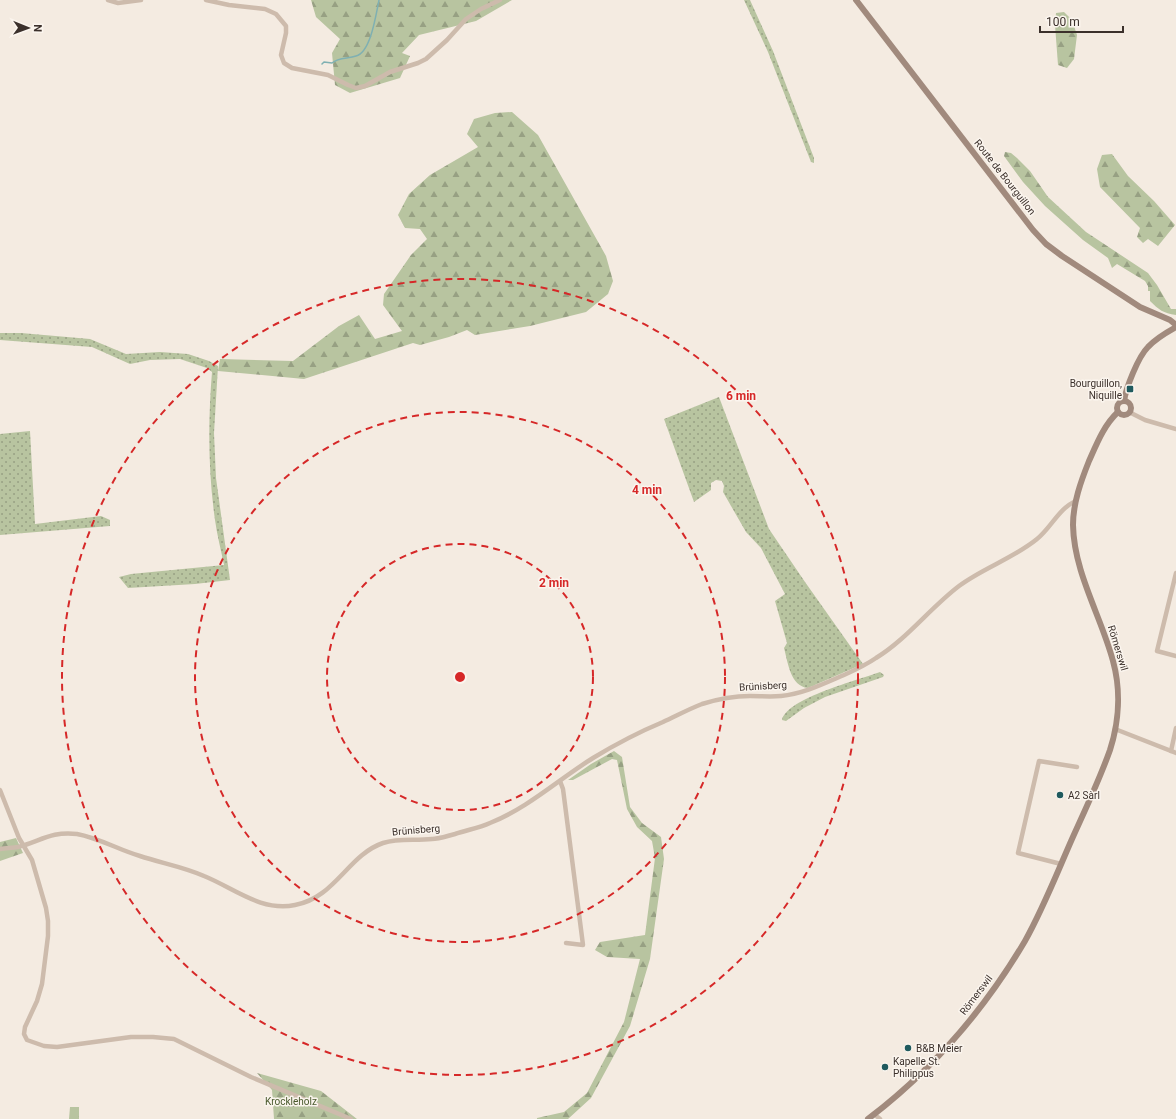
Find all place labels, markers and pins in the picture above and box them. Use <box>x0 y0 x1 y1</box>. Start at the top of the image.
place label: Bourguillon, Niquille <box>1070 378 1122 401</box>
marker: Bourguillon, Niquille <box>1125 384 1135 394</box>
centre of rings <box>453 670 467 684</box>
marker: A2 Sàrl <box>1055 790 1065 800</box>
place label: A2 Sàrl <box>1068 790 1100 801</box>
marker: B&B Meier <box>903 1043 913 1053</box>
place label: B&B Meier <box>916 1043 963 1054</box>
place label: Kapelle St. Philippus <box>893 1056 940 1079</box>
marker: Kapelle St. Philippus <box>880 1062 890 1072</box>

